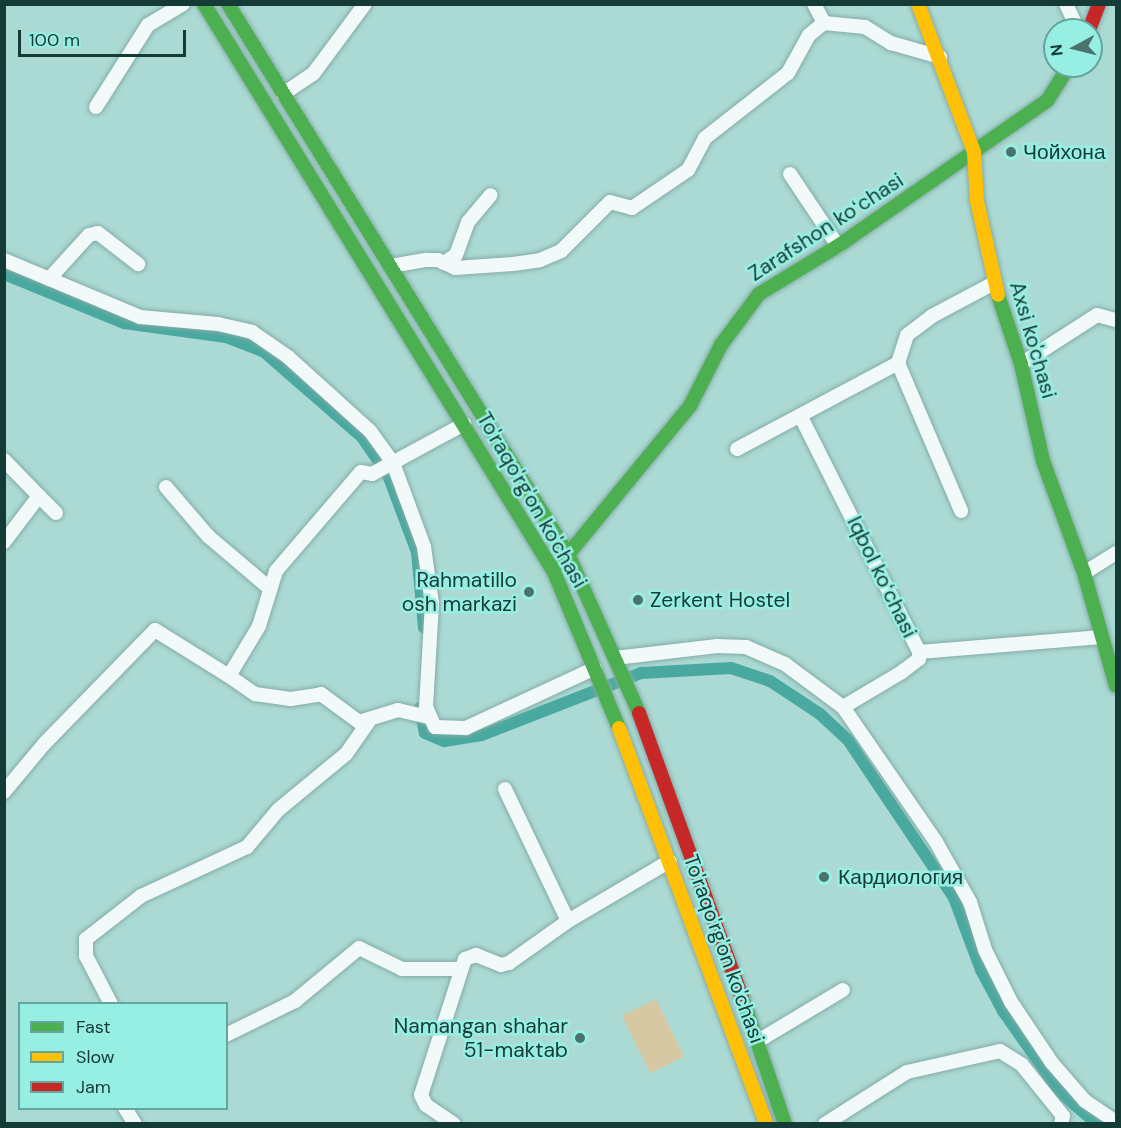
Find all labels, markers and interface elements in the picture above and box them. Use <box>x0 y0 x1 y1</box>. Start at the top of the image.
scale bar <box>21 18 189 56</box>
north arrow <box>1043 18 1103 78</box>
text: 100 m <box>29 28 80 52</box>
text: N <box>1045 43 1068 57</box>
place label: Чойхона <box>1023 139 1106 165</box>
marker: Чойхона <box>1004 145 1018 159</box>
street label: Zarafshon koʻchasi <box>744 168 908 286</box>
street label: Axsi ko'chasi <box>1004 279 1062 401</box>
street label: To'raqo'rg'on ko'chasi <box>471 408 593 592</box>
street label: Iqbol koʻchasi <box>842 512 922 642</box>
place label: Rahmatillo osh markazi <box>402 567 517 617</box>
marker: Rahmatillo osh markazi <box>522 585 536 599</box>
place label: Zerkent Hostel <box>650 587 790 613</box>
marker: Zerkent Hostel <box>631 593 645 607</box>
street label: To'raqo'rg'on ko'chasi <box>678 851 770 1047</box>
place label: Кардиология <box>838 864 963 890</box>
marker: Кардиология <box>815 868 833 886</box>
legend <box>18 1002 228 1110</box>
place label: Namangan shahar 51-maktab <box>394 1013 568 1063</box>
text: Fast <box>76 1015 111 1039</box>
marker: Namangan shahar 51-maktab <box>573 1031 587 1045</box>
text: Slow <box>76 1045 115 1069</box>
text: Jam <box>76 1075 111 1099</box>

